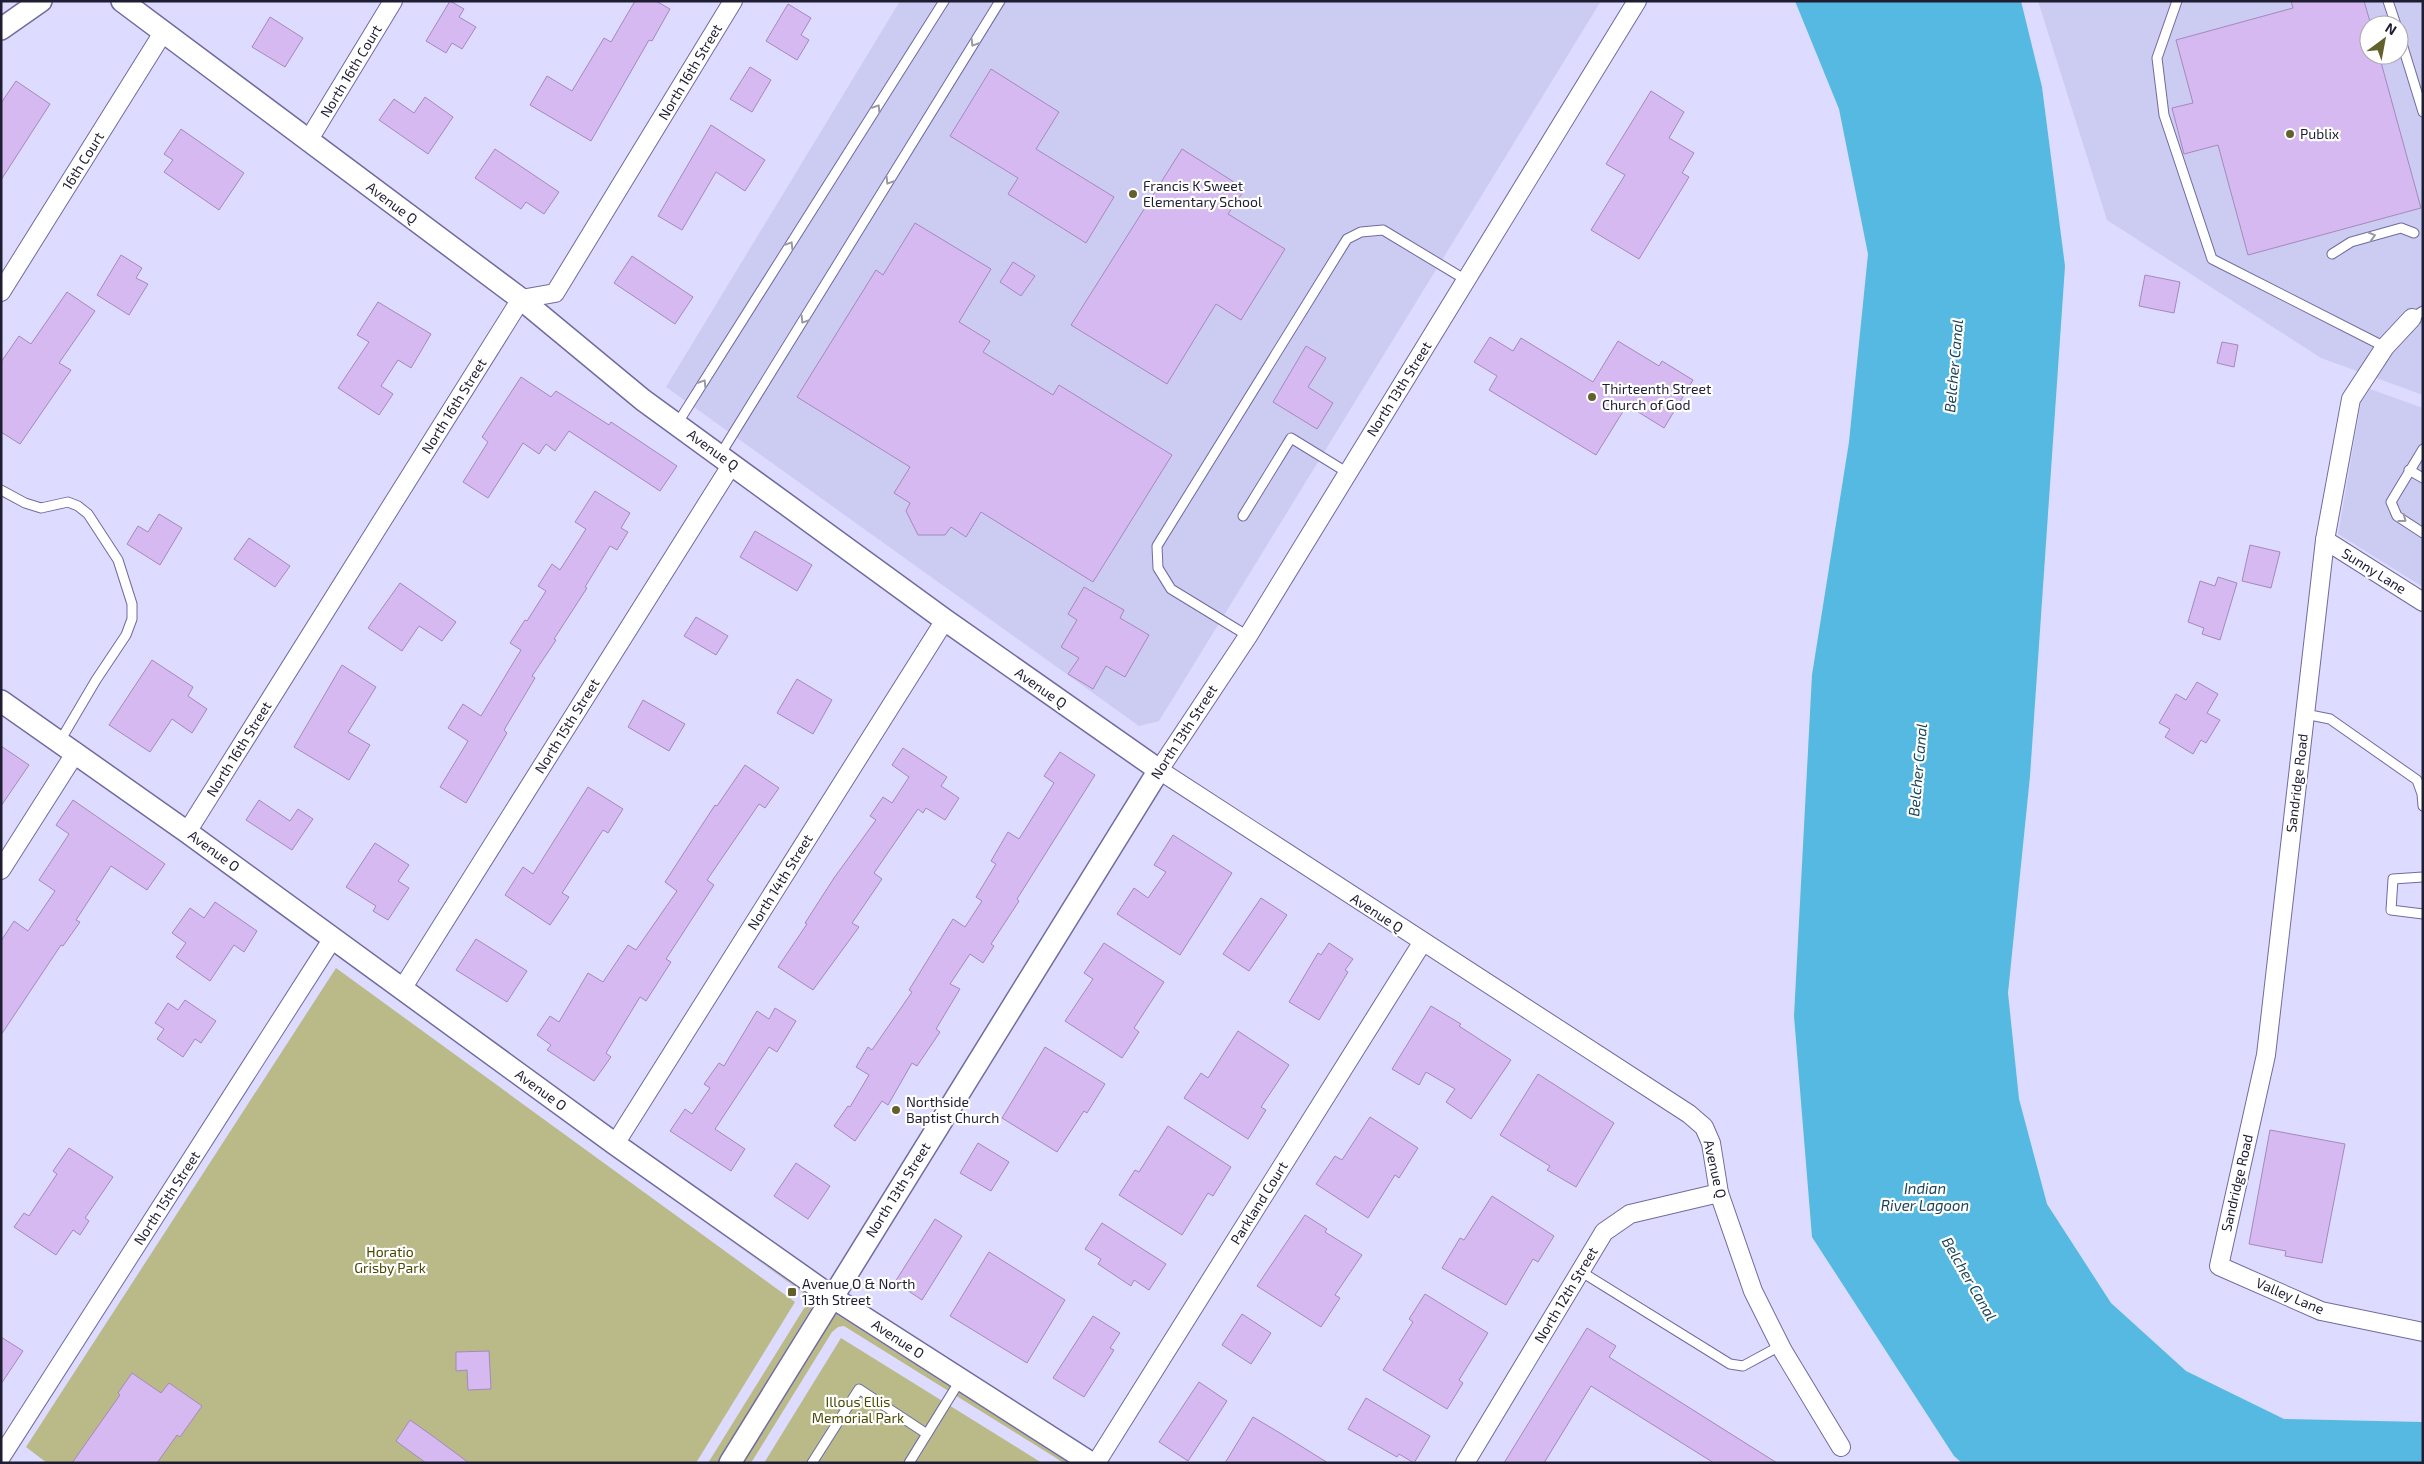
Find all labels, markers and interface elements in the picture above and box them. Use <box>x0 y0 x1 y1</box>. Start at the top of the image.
north arrow <box>2359 15 2409 65</box>
text: N <box>2382 19 2400 38</box>
street label: North 16th Court <box>316 21 385 120</box>
street label: North 16th Street <box>654 21 725 123</box>
one-way arrow <box>971 37 981 46</box>
one-way arrow <box>870 104 880 113</box>
place label: Publix <box>2300 125 2340 142</box>
marker: Publix <box>2284 128 2296 140</box>
street label: 16th Court <box>58 129 107 193</box>
one-way arrow <box>886 176 896 185</box>
place label: Francis K Sweet Elementary School <box>1143 177 1263 210</box>
street label: Avenue Q <box>363 178 421 227</box>
marker: Francis K Sweet Elementary School <box>1127 188 1139 200</box>
one-way arrow <box>2368 232 2376 242</box>
one-way arrow <box>783 242 793 251</box>
one-way arrow <box>801 314 810 323</box>
water label: Belcher Canal <box>1940 319 1966 413</box>
street label: North 13th Street <box>1363 338 1435 439</box>
street label: North 16th Street <box>417 355 490 457</box>
one-way arrow <box>697 379 706 388</box>
place label: Thirteenth Street Church of God <box>1602 380 1711 413</box>
marker: Thirteenth Street Church of God <box>1586 391 1598 403</box>
street label: Avenue Q <box>684 425 742 474</box>
one-way arrow <box>2397 513 2407 522</box>
street label: Sunny Lane <box>2339 544 2410 597</box>
street label: Avenue Q <box>1012 664 1070 712</box>
street label: North 15th Street <box>531 675 603 776</box>
street label: North 13th Street <box>1147 681 1220 782</box>
street label: North 16th Street <box>202 698 275 800</box>
water label: Belcher Canal <box>1904 723 1930 817</box>
street label: Sandridge Road <box>2282 733 2311 833</box>
street label: Avenue O <box>185 826 243 875</box>
street label: North 14th Street <box>743 831 816 933</box>
street label: Avenue Q <box>1348 889 1407 936</box>
street label: Avenue O <box>512 1065 570 1114</box>
place label: Northside Baptist Church <box>906 1093 999 1126</box>
marker: Northside Baptist Church <box>890 1104 902 1116</box>
street label: Sandridge Road <box>2217 1133 2256 1233</box>
street label: Avenue Q <box>1701 1138 1730 1200</box>
street label: North 13th Street <box>862 1139 934 1240</box>
street label: North 15th Street <box>130 1148 203 1248</box>
street label: Parkland Court <box>1226 1158 1291 1247</box>
water label: Indian River Lagoon <box>1881 1179 1969 1214</box>
water label: Belcher Canal <box>1939 1234 2001 1323</box>
park label: Horatio Grisby Park <box>354 1243 426 1276</box>
street label: North 12th Street <box>1530 1244 1601 1346</box>
street label: Valley Lane <box>2254 1274 2327 1318</box>
place label: Avenue O & North 13th Street <box>802 1275 915 1308</box>
marker: Avenue O & North 13th Street <box>786 1286 798 1298</box>
street label: Avenue O <box>869 1315 928 1362</box>
park label: Illous Ellis Memorial Park <box>812 1393 904 1426</box>

